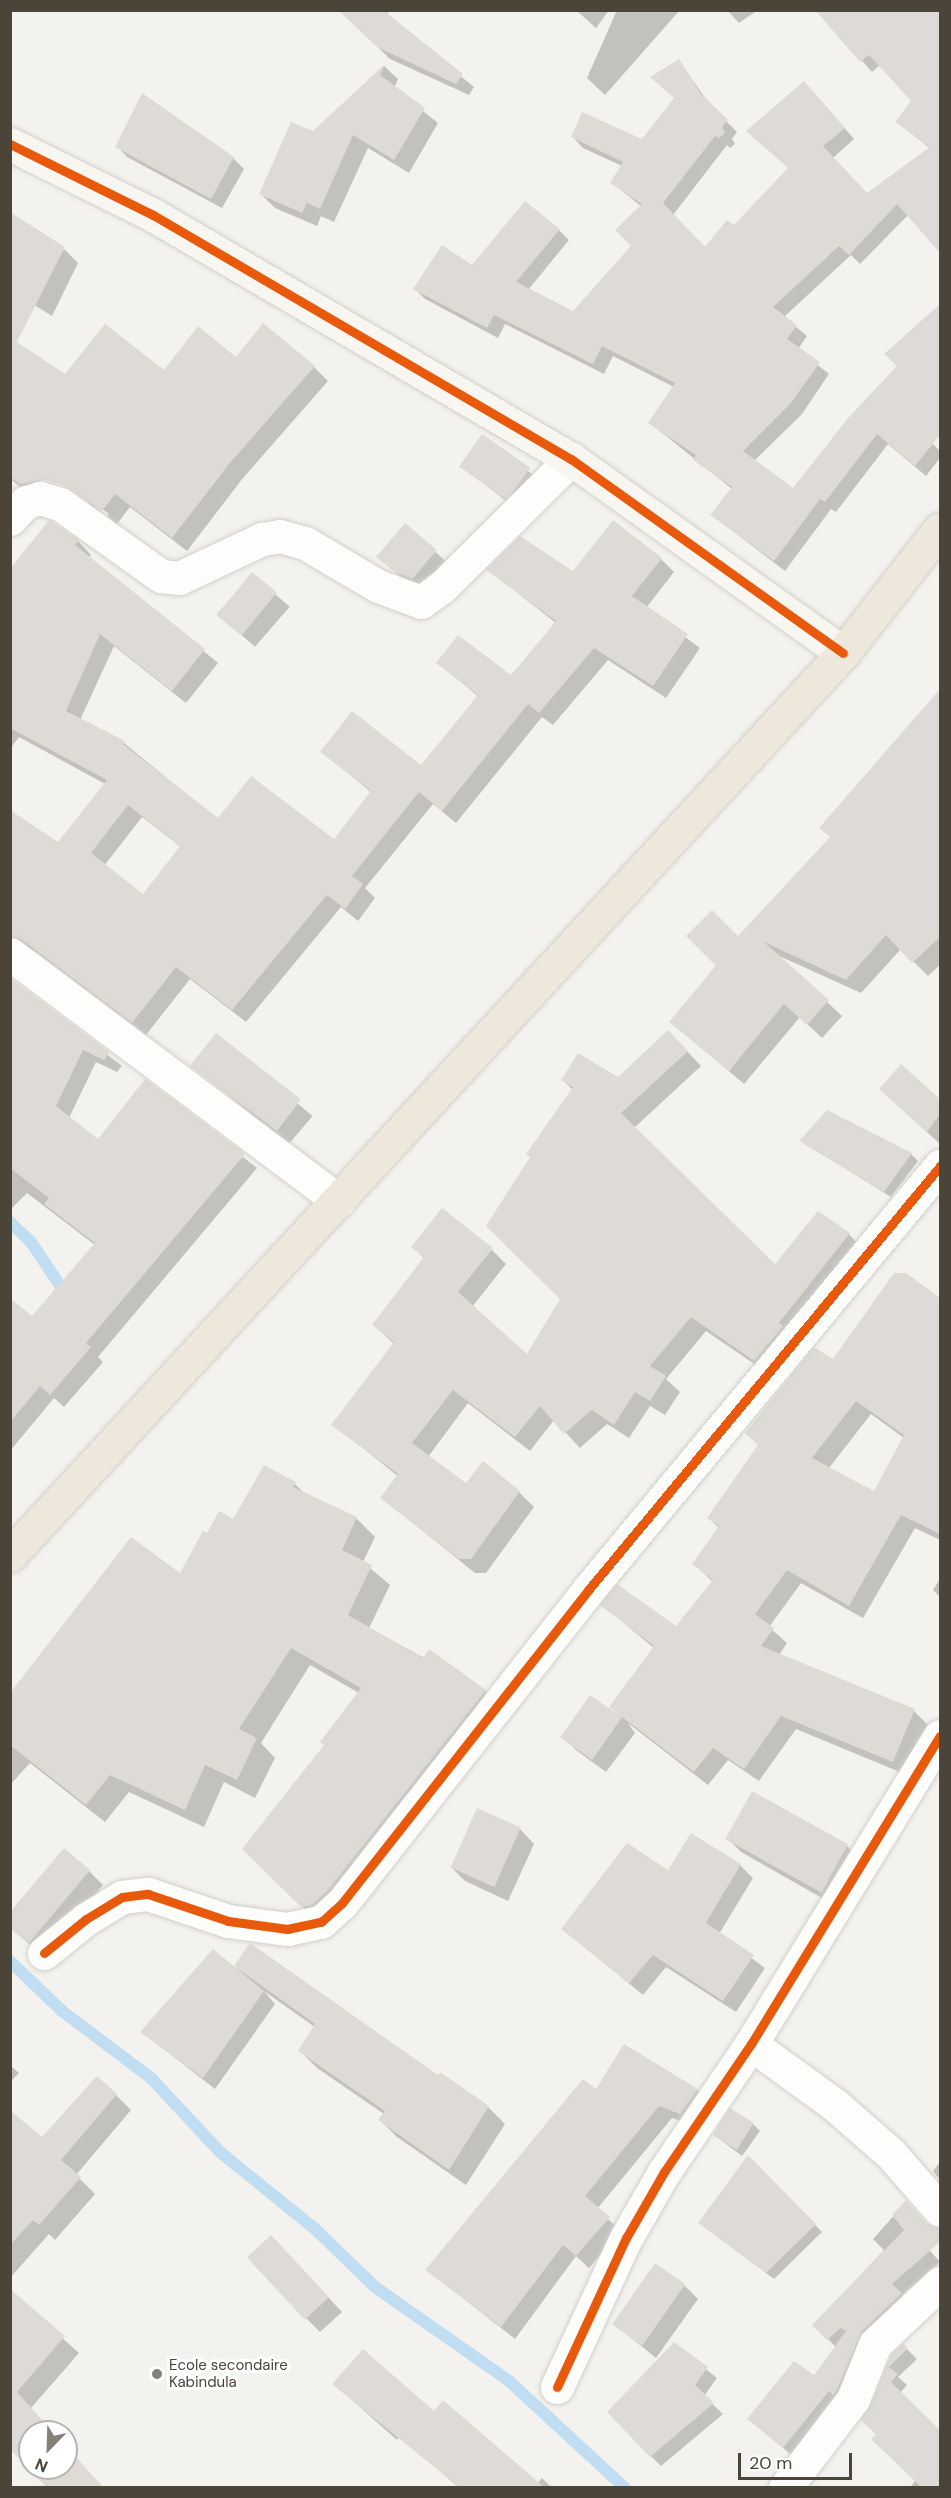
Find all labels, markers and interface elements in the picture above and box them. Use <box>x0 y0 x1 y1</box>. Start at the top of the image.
place label: Ecole secondaire Kabindula <box>169 2356 288 2391</box>
marker: Ecole secondaire Kabindula <box>150 2367 164 2381</box>
north arrow <box>18 2420 78 2480</box>
scale bar <box>741 2441 855 2479</box>
text: 20 m <box>749 2451 792 2475</box>
text: N <box>32 2453 51 2477</box>

